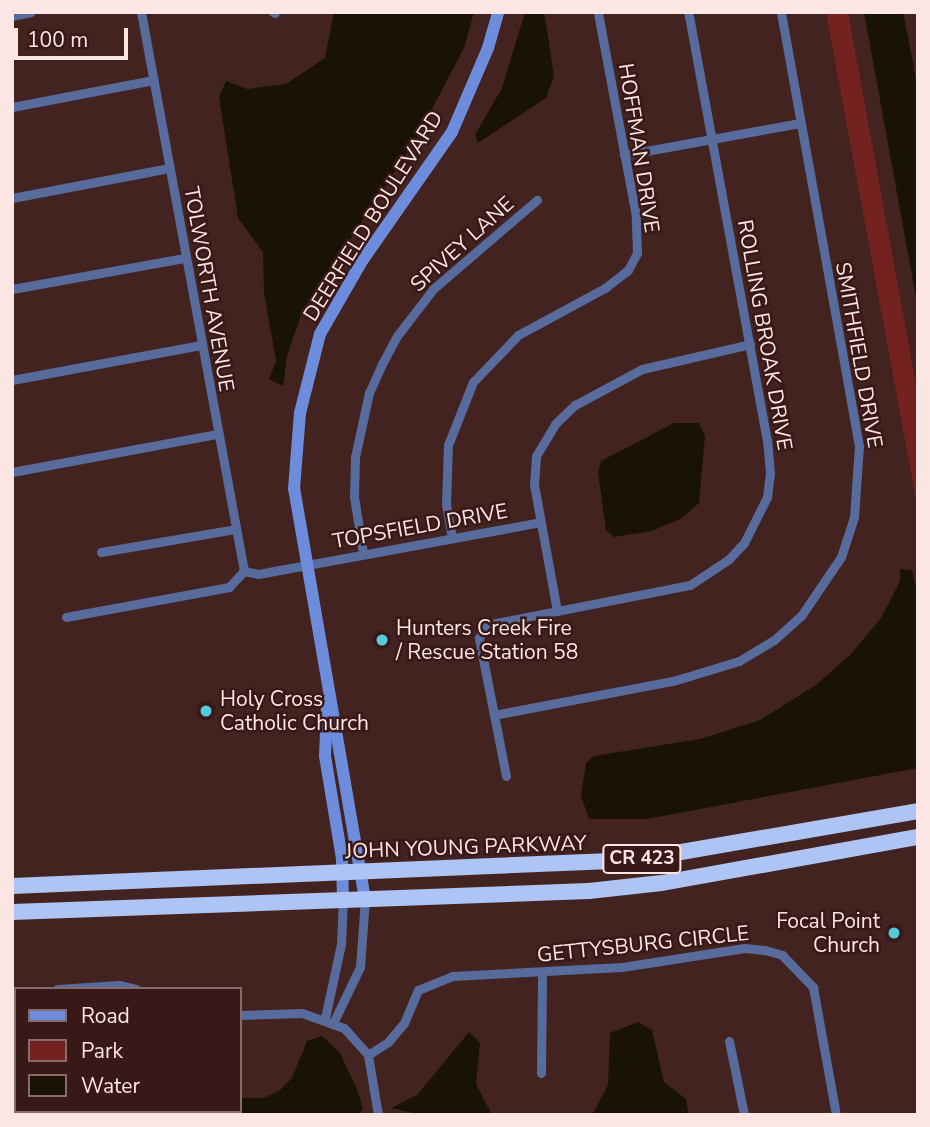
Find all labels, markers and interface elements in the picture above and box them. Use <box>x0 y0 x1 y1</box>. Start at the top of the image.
scale bar <box>18 14 131 58</box>
text: 100 m <box>27 26 88 54</box>
street label: HOFFMAN DRIVE <box>613 62 665 234</box>
street label: DEERFIELD BOULEVARD <box>298 106 448 326</box>
street label: TOLWORTH AVENUE <box>179 185 239 393</box>
street label: SPIVEY LANE <box>405 191 519 297</box>
street label: ROLLING BROAK DRIVE <box>732 218 798 452</box>
street label: SMITHFIELD DRIVE <box>830 260 888 450</box>
street label: TOPSFIELD DRIVE <box>331 498 509 554</box>
place label: Hunters Creek Fire / Rescue Station 58 <box>396 615 578 665</box>
marker: Hunters Creek Fire / Rescue Station 58 <box>374 632 390 648</box>
place label: Holy Cross Catholic Church <box>220 686 369 736</box>
marker: Holy Cross Catholic Church <box>198 703 214 719</box>
street label: JOHN YOUNG PARKWAY <box>345 830 587 864</box>
road number: CR 423 <box>602 844 682 874</box>
place label: Focal Point Church <box>776 908 880 958</box>
street label: GETTYSBURG CIRCLE <box>536 920 750 968</box>
marker: Focal Point Church <box>886 925 902 941</box>
legend <box>14 987 242 1113</box>
text: Road <box>81 1002 130 1030</box>
text: Park <box>81 1037 123 1065</box>
text: Water <box>81 1072 140 1100</box>

